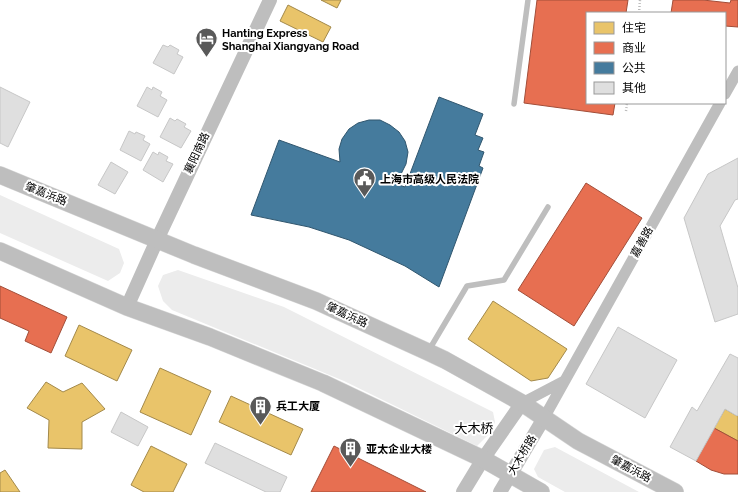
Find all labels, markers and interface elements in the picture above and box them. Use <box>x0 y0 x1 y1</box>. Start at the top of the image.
legend <box>586 12 726 104</box>
text: 住宅 <box>622 21 646 35</box>
hotel icon: Hanting Express Shanghai Xiangyang Road <box>193 26 219 59</box>
place label: Hanting Express Shanghai Xiangyang Road <box>222 27 359 53</box>
text: 商业 <box>622 41 646 55</box>
text: 公共 <box>622 61 646 75</box>
text: 其他 <box>622 81 646 95</box>
street label: 襄阳南路 <box>182 130 212 176</box>
public building icon: 上海市高级人民法院 <box>351 166 377 199</box>
place label: 上海市高级人民法院 <box>380 173 479 186</box>
street label: 肇嘉浜路 <box>23 180 69 208</box>
street label: 嘉善路 <box>628 224 656 260</box>
street label: 肇嘉浜路 <box>324 300 370 330</box>
building icon: 兵工大厦 <box>248 393 274 426</box>
place label: 兵工大厦 <box>276 400 320 413</box>
district label: 大木桥 <box>454 421 494 436</box>
street label: 大木桥路 <box>505 433 539 477</box>
building icon: 亚太企业大楼 <box>338 436 364 469</box>
place label: 亚太企业大楼 <box>366 443 432 456</box>
street label: 肇嘉浜路 <box>609 453 653 485</box>

